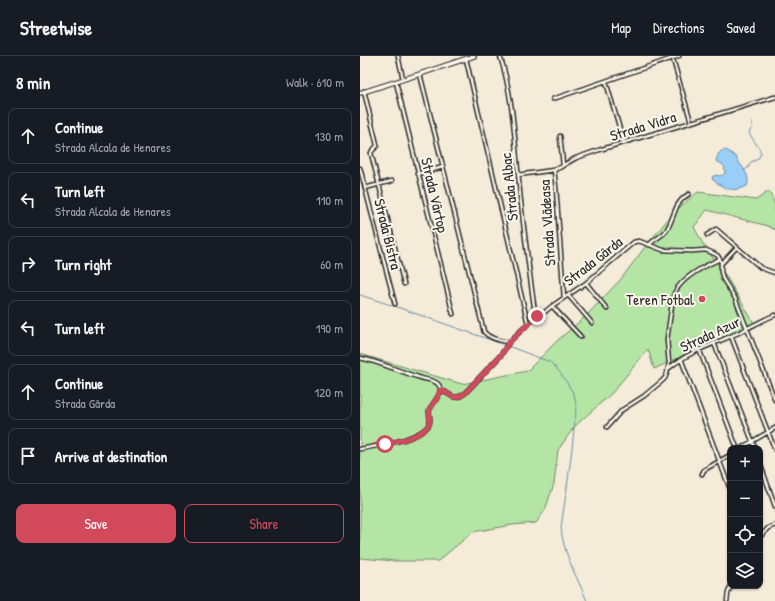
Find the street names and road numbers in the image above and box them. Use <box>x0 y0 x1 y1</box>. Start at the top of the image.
street label: Strada Vidra <box>607 106 679 146</box>
street label: Strada Albac <box>495 152 523 222</box>
street label: Strada Vârtop <box>416 155 454 235</box>
street label: Strada Vlădeasa <box>533 179 560 267</box>
street label: Strada Bistra <box>369 196 407 272</box>
street label: Strada Gârda <box>559 231 627 291</box>
street label: Strada Azur <box>676 311 744 357</box>

